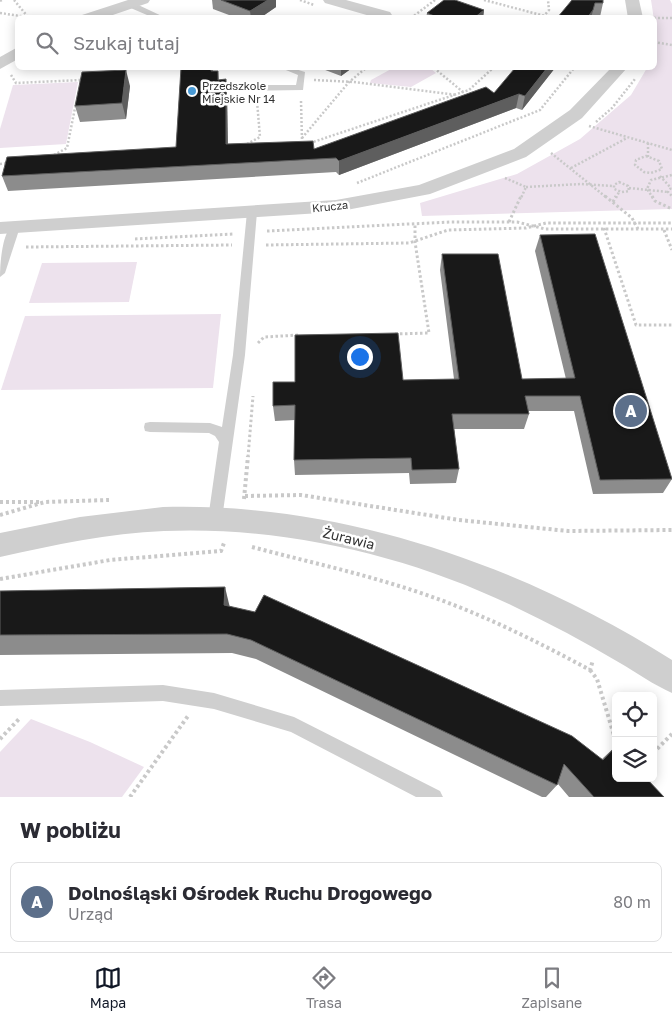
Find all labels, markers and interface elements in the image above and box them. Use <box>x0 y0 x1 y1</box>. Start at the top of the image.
search box <box>15 15 657 70</box>
icon: search <box>33 29 61 57</box>
text: Szukaj tutaj <box>73 31 180 54</box>
place label: Przedszkole Miejskie Nr 14 <box>202 79 276 105</box>
marker: Przedszkole Miejskie Nr 14 <box>186 85 198 97</box>
street label: Krucza <box>311 198 349 214</box>
your location <box>347 344 373 370</box>
pin: A <box>615 392 647 430</box>
street label: Żurawia <box>321 523 377 553</box>
map controls <box>612 692 657 782</box>
button: locate <box>612 692 657 737</box>
button: layers <box>612 737 657 782</box>
text: W pobliżu <box>20 817 121 843</box>
text: Dolnośląski Ośrodek Ruchu Drogowego <box>68 881 432 904</box>
text: A <box>31 892 43 912</box>
text: 80 m <box>613 892 651 912</box>
text: Urząd <box>68 904 113 924</box>
tab: Mapa <box>90 964 126 1011</box>
tab: Trasa <box>306 964 342 1011</box>
tab: Zapisane <box>521 964 582 1011</box>

